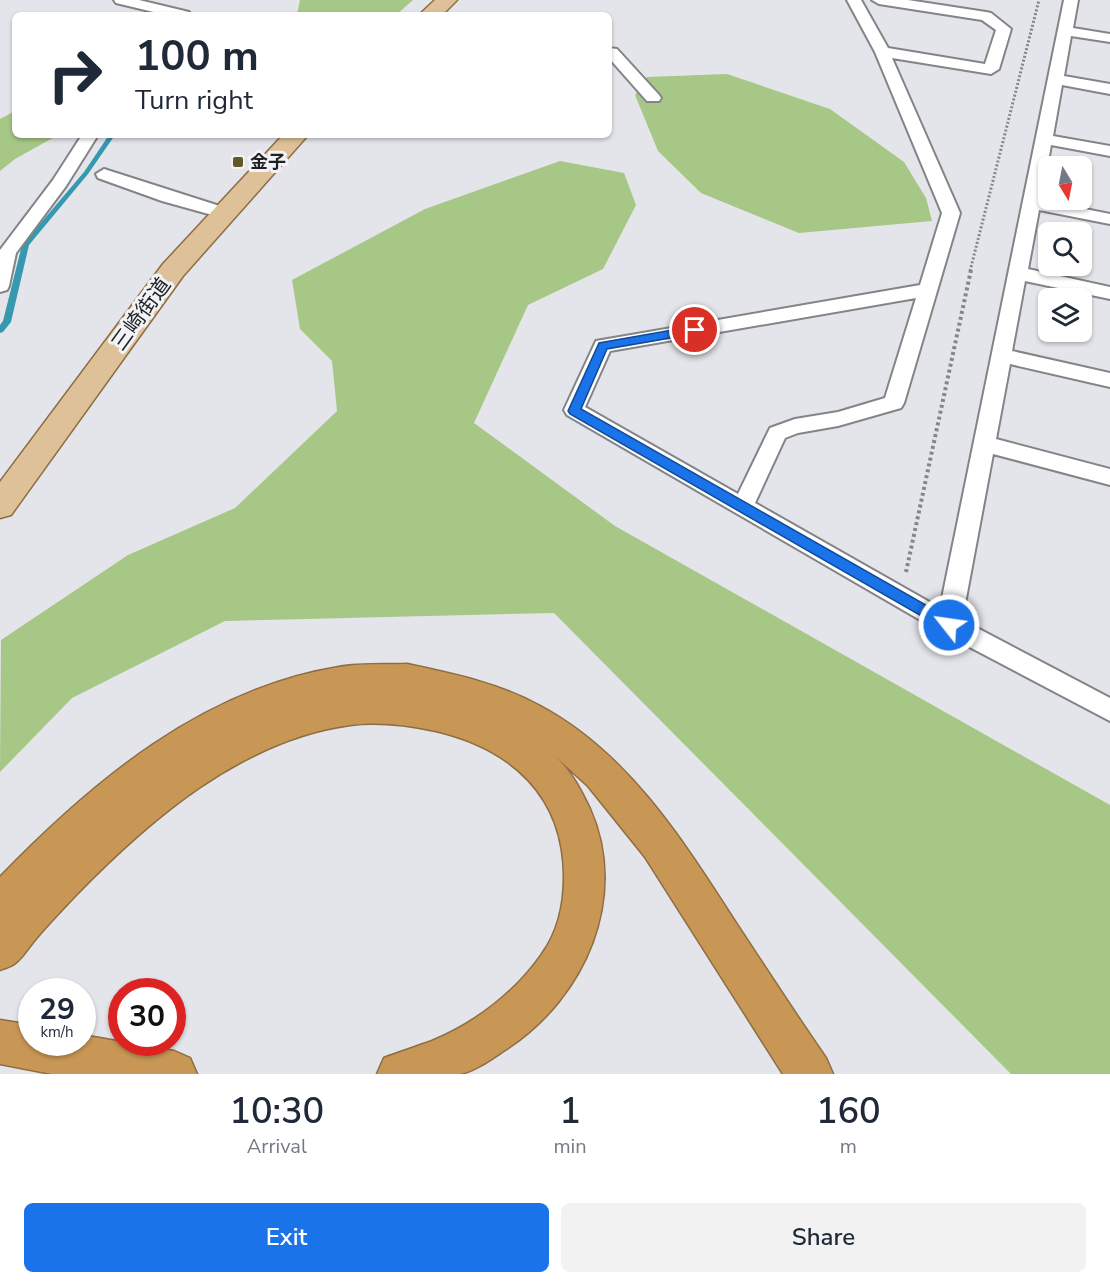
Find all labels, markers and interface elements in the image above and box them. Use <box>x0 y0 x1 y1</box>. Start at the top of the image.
text: 100 m <box>135 28 259 85</box>
icon: right <box>36 36 114 114</box>
text: Turn right <box>135 82 253 119</box>
place label: 金子 <box>250 150 286 174</box>
marker: 金子 <box>231 155 245 169</box>
north arrow <box>1038 156 1092 210</box>
map controls <box>1038 156 1092 342</box>
button: search <box>1038 222 1092 276</box>
street label: 三崎街道 <box>105 272 177 356</box>
button: layers <box>1038 288 1092 342</box>
pin <box>669 304 720 355</box>
icon: arrive <box>678 313 711 346</box>
position arrow <box>917 593 981 657</box>
speed limit sign: 30 <box>108 978 186 1056</box>
text: 29 <box>39 989 75 1030</box>
text: km/h <box>40 1022 74 1042</box>
text: 10:30 <box>229 1087 324 1136</box>
text: 1 <box>559 1087 581 1136</box>
text: 160 <box>816 1087 881 1136</box>
text: Arrival <box>247 1133 307 1160</box>
text: min <box>554 1133 587 1160</box>
text: m <box>840 1133 857 1160</box>
button: Exit <box>24 1203 549 1272</box>
button: Share <box>561 1203 1086 1272</box>

